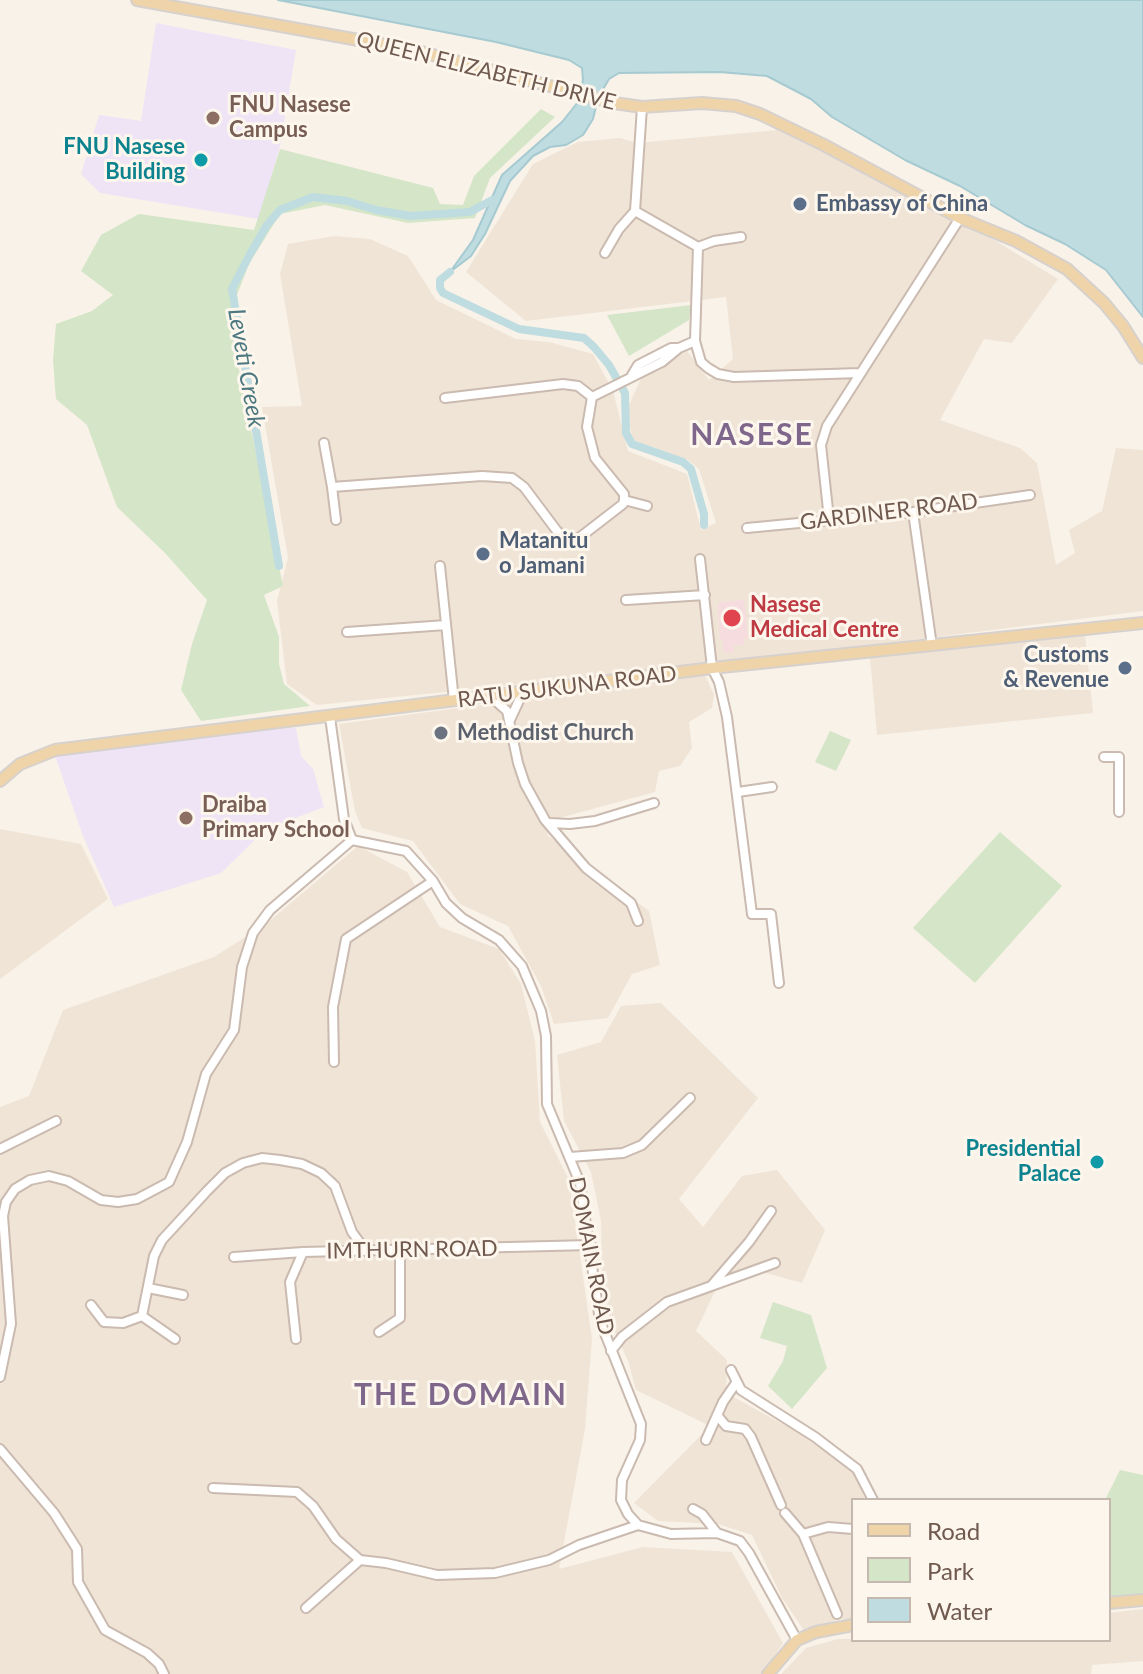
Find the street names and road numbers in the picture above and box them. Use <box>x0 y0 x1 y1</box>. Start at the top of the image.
street label: QUEEN ELIZABETH DRIVE <box>353 26 619 116</box>
street label: GARDINER ROAD <box>799 488 979 536</box>
street label: RATU SUKUNA ROAD <box>456 660 678 714</box>
street label: DOMAIN ROAD <box>563 1175 619 1337</box>
street label: IMTHURN ROAD <box>326 1235 498 1265</box>

